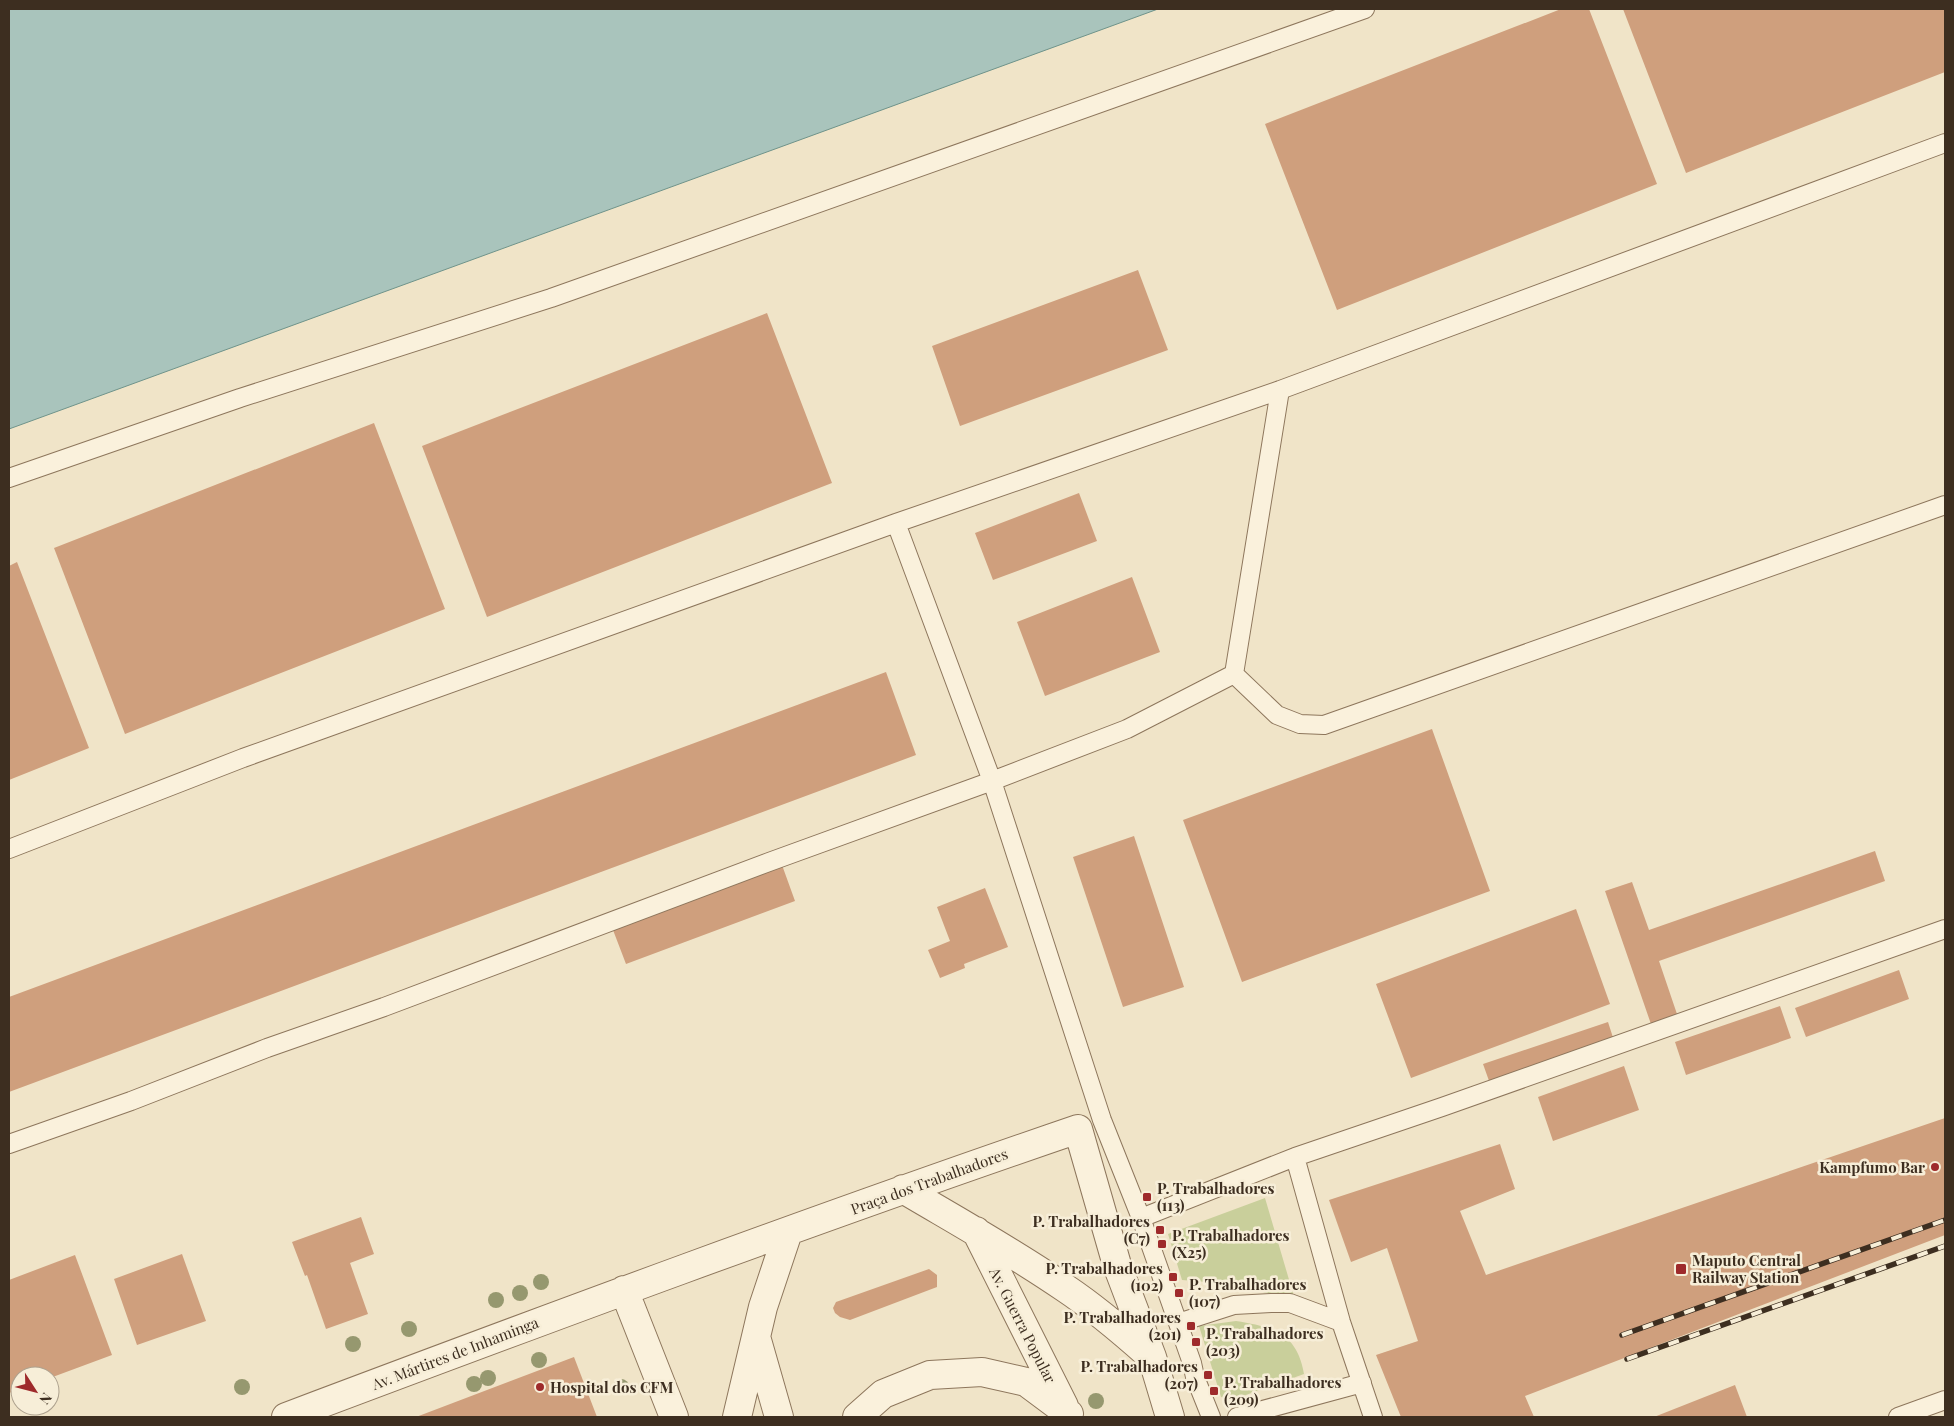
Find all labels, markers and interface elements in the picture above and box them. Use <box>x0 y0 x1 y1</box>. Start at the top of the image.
street label: Praça dos Trabalhadores <box>848 1143 1010 1219</box>
place label: Kampfumo Bar <box>1819 1157 1925 1177</box>
marker: Kampfumo Bar <box>1929 1161 1941 1173</box>
place label: P. Trabalhadores (113) <box>1157 1178 1274 1215</box>
marker: P. Trabalhadores (113) <box>1141 1191 1153 1203</box>
place label: P. Trabalhadores (C7) <box>1033 1211 1150 1248</box>
marker: P. Trabalhadores (C7) <box>1154 1224 1166 1236</box>
place label: P. Trabalhadores (X25) <box>1172 1225 1289 1262</box>
marker: P. Trabalhadores (X25) <box>1156 1238 1168 1250</box>
place label: Maputo Central Railway Station <box>1692 1250 1801 1287</box>
place label: P. Trabalhadores (102) <box>1046 1258 1163 1295</box>
marker: Maputo Central Railway Station <box>1674 1262 1688 1276</box>
street label: Av. Guerra Popular <box>985 1263 1061 1387</box>
marker: P. Trabalhadores (102) <box>1167 1271 1179 1283</box>
place label: P. Trabalhadores (107) <box>1189 1274 1306 1311</box>
marker: P. Trabalhadores (107) <box>1173 1287 1185 1299</box>
place label: P. Trabalhadores (201) <box>1064 1307 1181 1344</box>
street label: Av. Mártires de Inhaminga <box>368 1312 542 1394</box>
marker: P. Trabalhadores (201) <box>1185 1320 1197 1332</box>
place label: P. Trabalhadores (203) <box>1206 1323 1323 1360</box>
marker: P. Trabalhadores (203) <box>1190 1336 1202 1348</box>
place label: P. Trabalhadores (207) <box>1081 1356 1198 1393</box>
north arrow <box>10 1366 60 1416</box>
marker: P. Trabalhadores (207) <box>1202 1369 1214 1381</box>
place label: P. Trabalhadores (209) <box>1224 1372 1341 1409</box>
place label: Hospital dos CFM <box>550 1377 673 1397</box>
marker: Hospital dos CFM <box>534 1381 546 1393</box>
marker: P. Trabalhadores (209) <box>1208 1385 1220 1397</box>
text: N <box>35 1389 57 1409</box>

